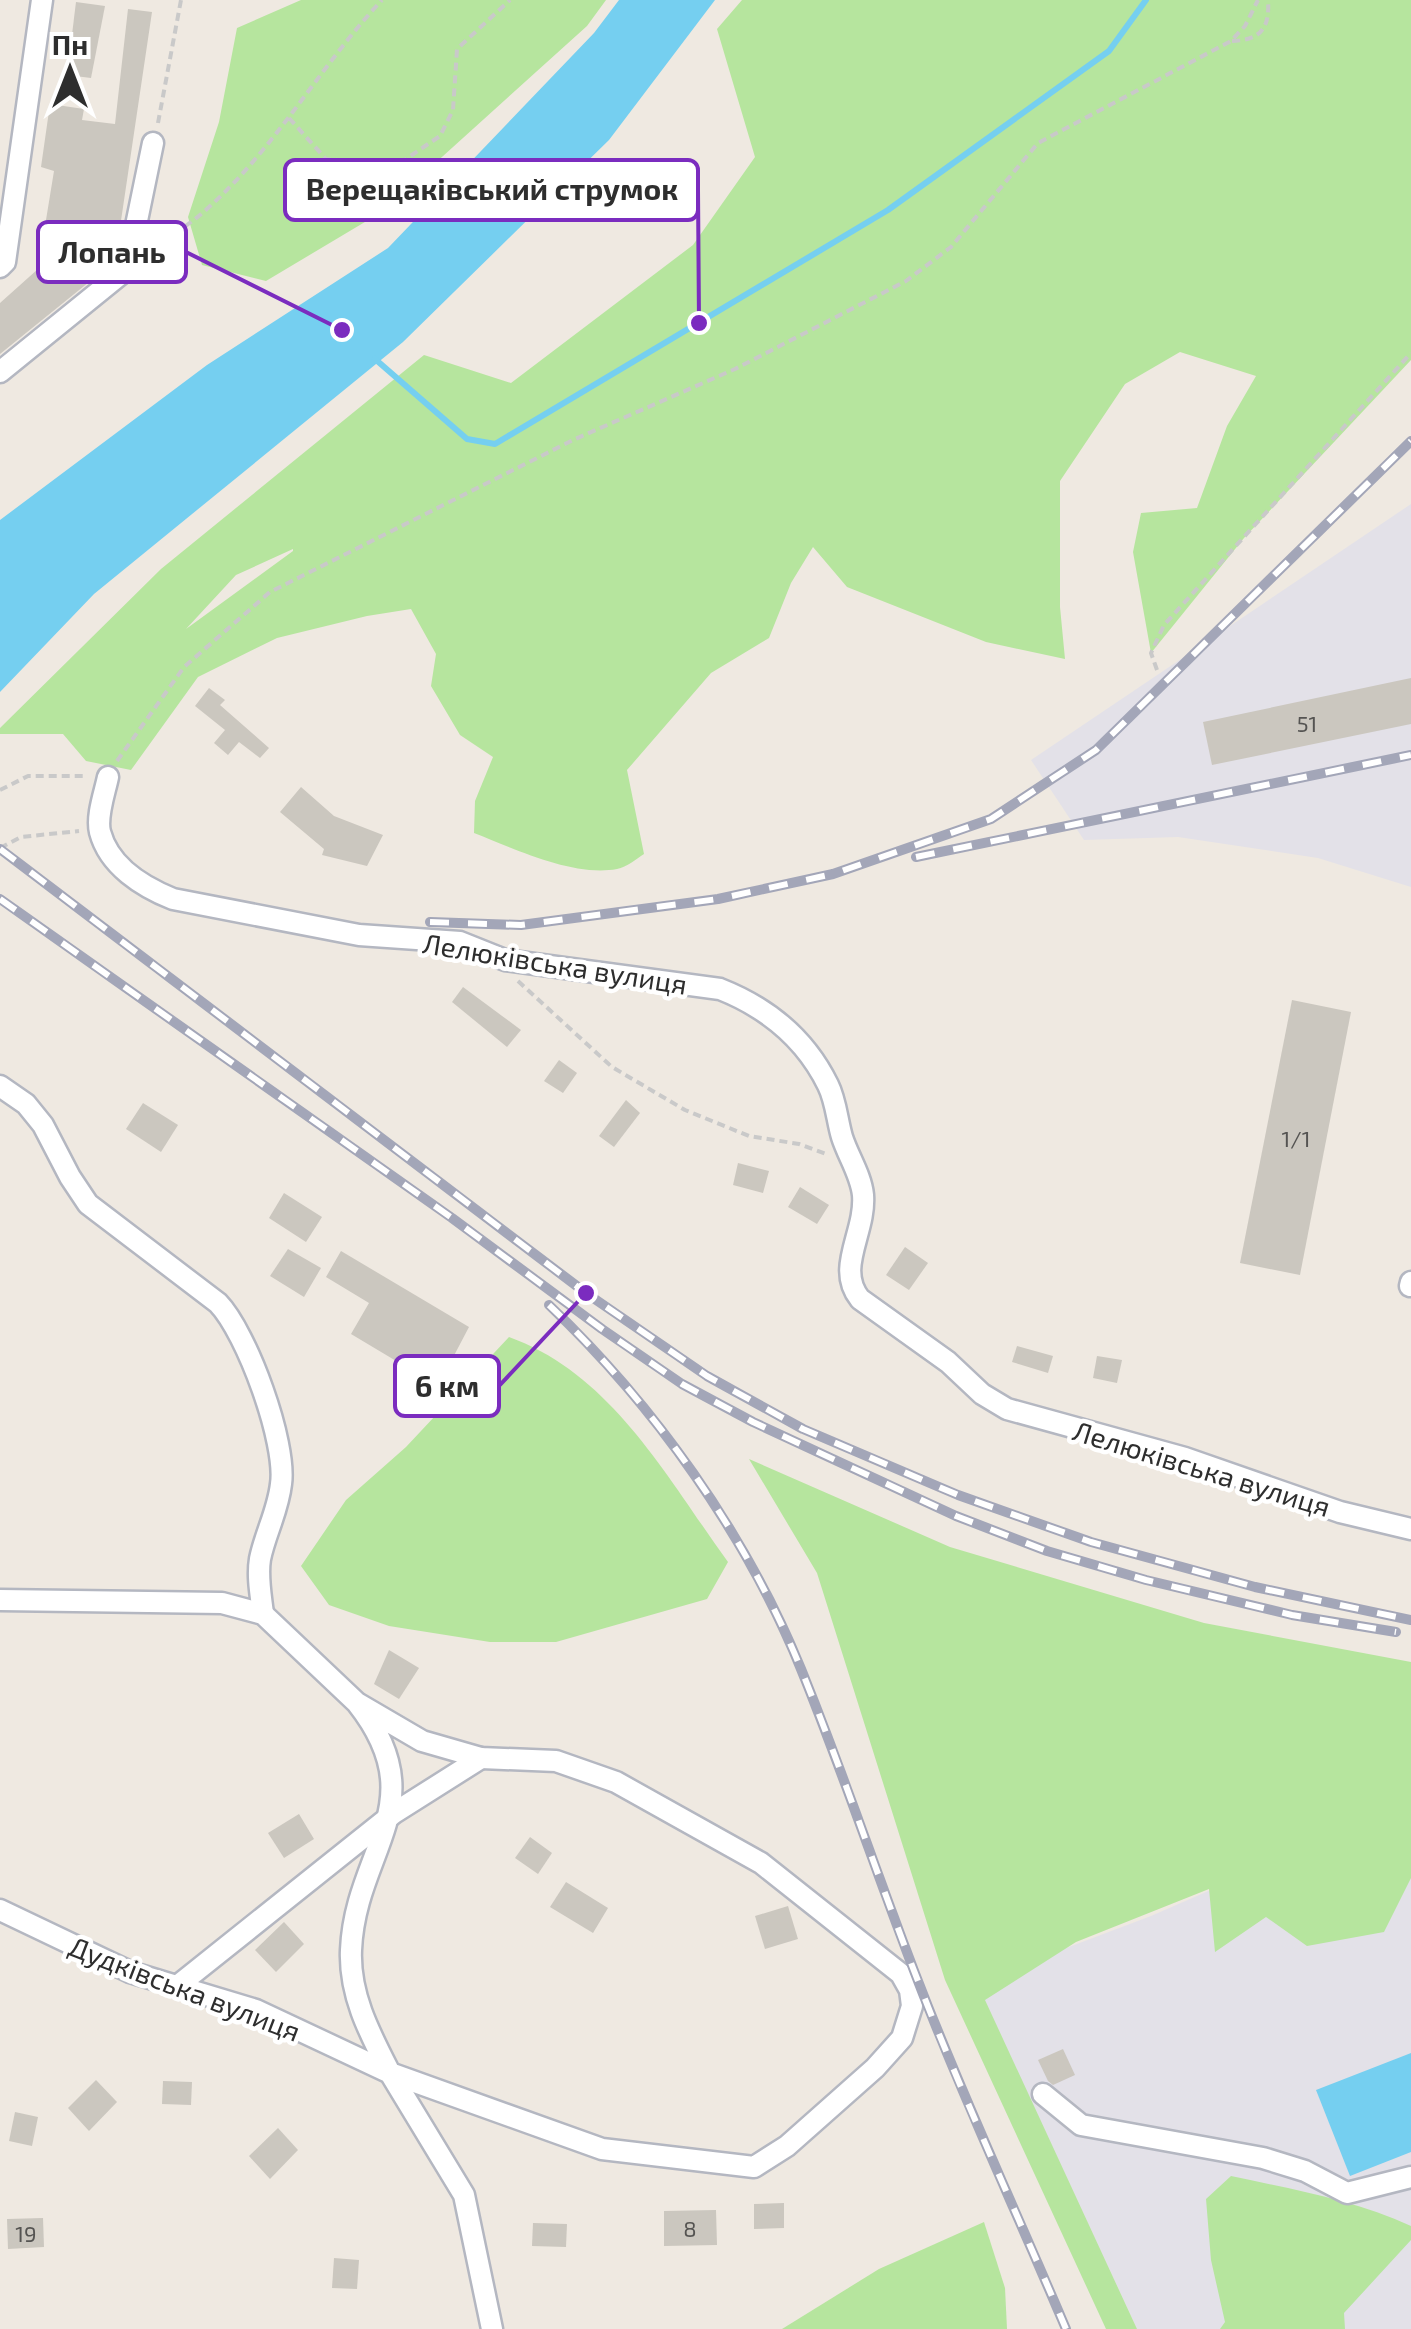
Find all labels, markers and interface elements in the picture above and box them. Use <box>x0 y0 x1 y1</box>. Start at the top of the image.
north arrow <box>20 20 120 120</box>
text: Пн <box>52 27 88 61</box>
callout: Верещаківський струмок <box>285 160 698 220</box>
text: Верещаківський струмок <box>306 170 678 207</box>
callout: Лопань <box>38 222 186 282</box>
text: Лопань <box>58 233 166 269</box>
house number: 51 <box>1297 710 1317 736</box>
street label: Лелюківська вулиця <box>420 925 690 1001</box>
house number: 1/1 <box>1282 1125 1310 1151</box>
callout: 6 км <box>395 1356 499 1416</box>
text: 6 км <box>415 1367 479 1403</box>
street label: Лелюківська вулиця <box>1069 1413 1335 1523</box>
street label: Дудківська вулиця <box>64 1928 306 2048</box>
house number: 8 <box>683 2215 697 2241</box>
house number: 19 <box>15 2220 37 2246</box>

